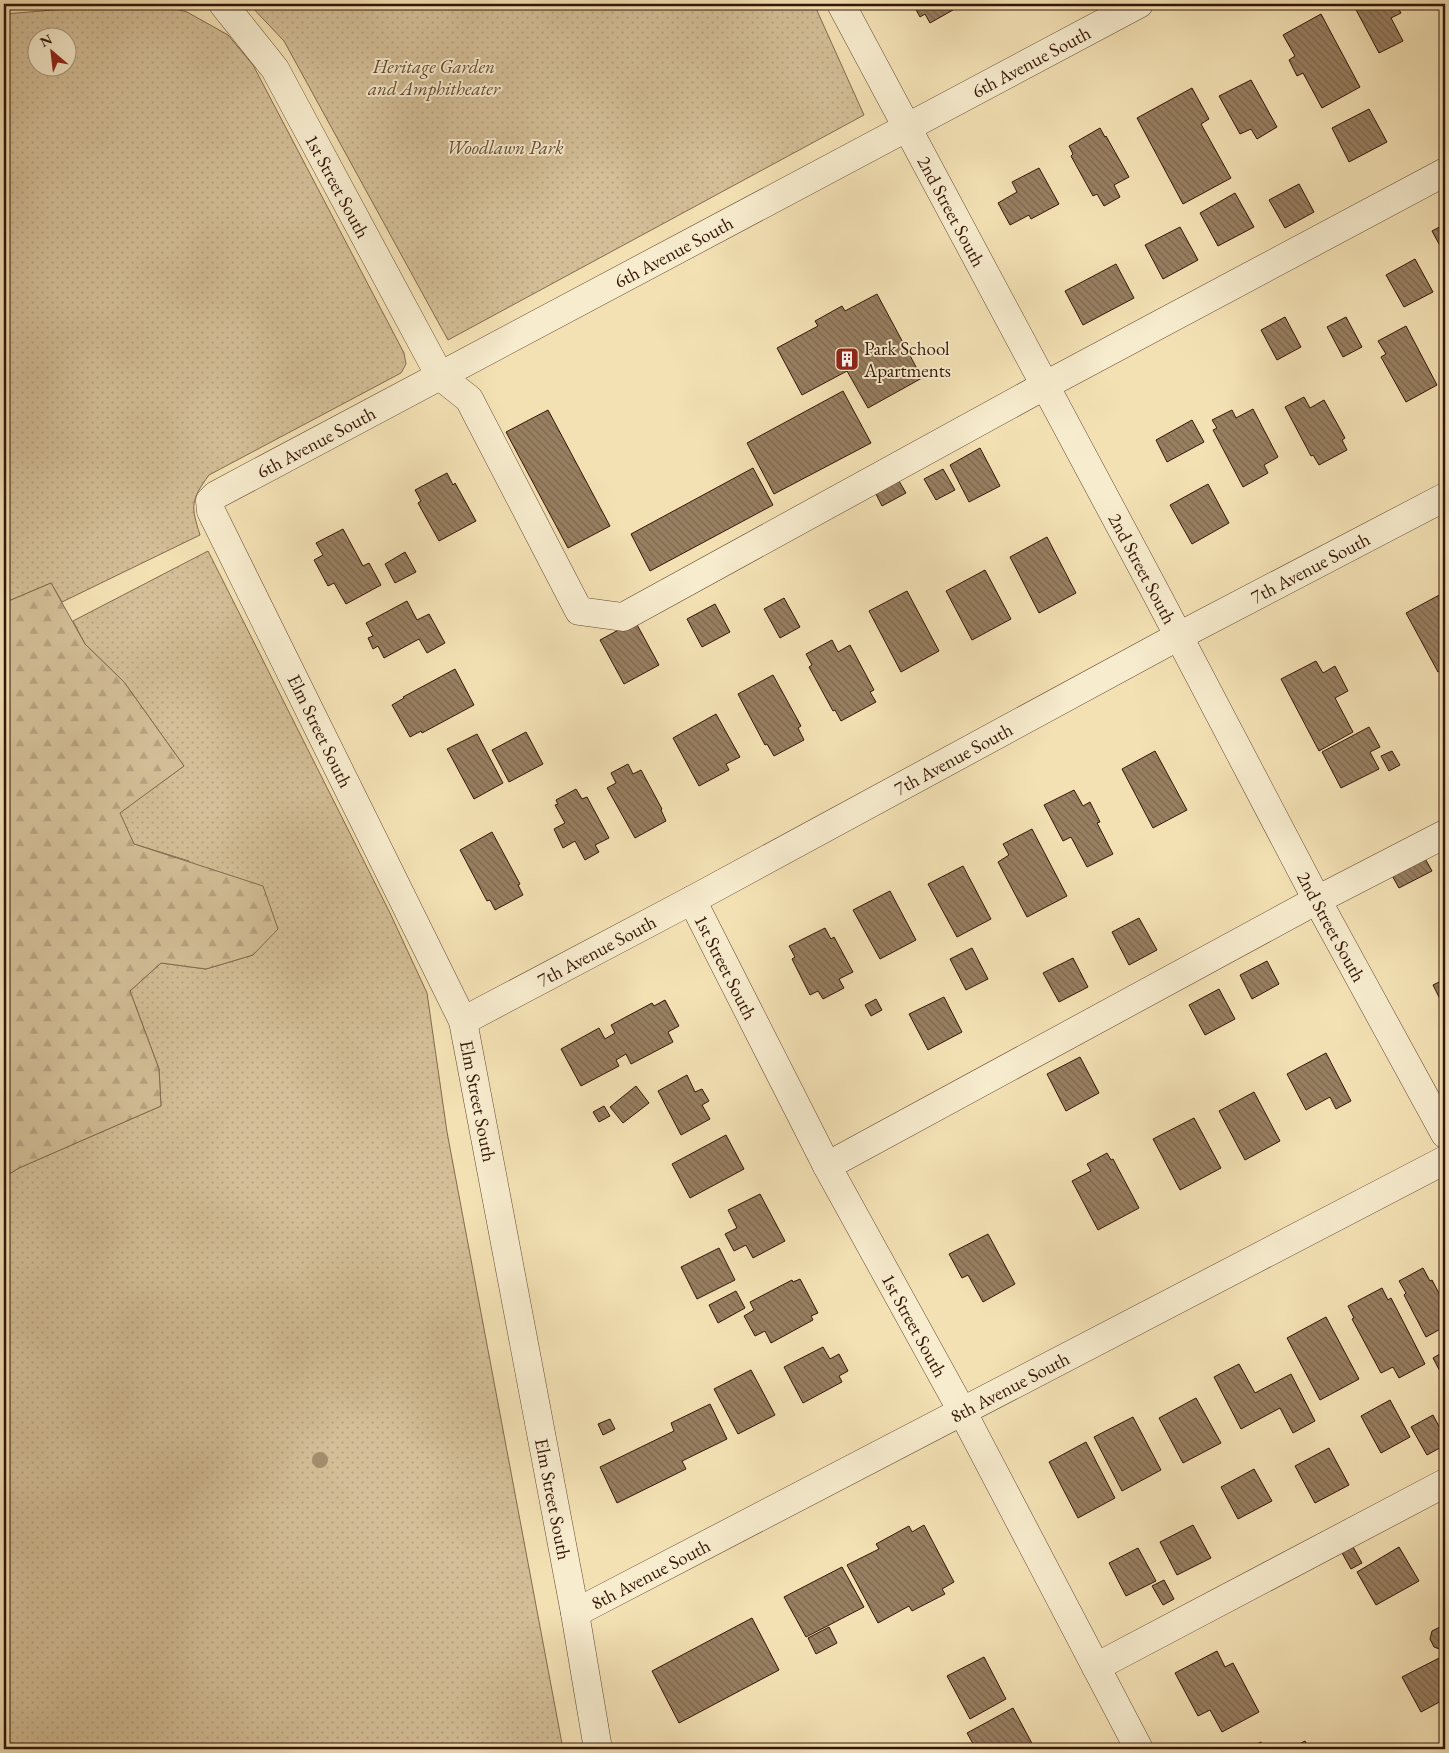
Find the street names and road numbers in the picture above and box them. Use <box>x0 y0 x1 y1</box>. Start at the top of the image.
street label: 6th Avenue South <box>967 20 1095 103</box>
street label: 1st Street South <box>300 130 376 243</box>
street label: 2nd Street South <box>912 151 992 271</box>
street label: 6th Avenue South <box>610 210 737 293</box>
street label: 6th Avenue South <box>252 400 380 484</box>
street label: 2nd Street South <box>1103 509 1183 628</box>
street label: 7th Avenue South <box>1246 526 1374 609</box>
street label: Elm Street South <box>282 670 358 792</box>
street label: 7th Avenue South <box>889 716 1017 801</box>
street label: 2nd Street South <box>1292 867 1372 986</box>
street label: 7th Avenue South <box>533 909 661 992</box>
street label: 1st Street South <box>689 910 763 1024</box>
street label: Elm Street South <box>454 1038 502 1164</box>
street label: 1st Street South <box>876 1269 953 1382</box>
street label: 8th Avenue South <box>946 1345 1074 1428</box>
street label: Elm Street South <box>529 1436 577 1562</box>
street label: 8th Avenue South <box>586 1532 715 1615</box>

